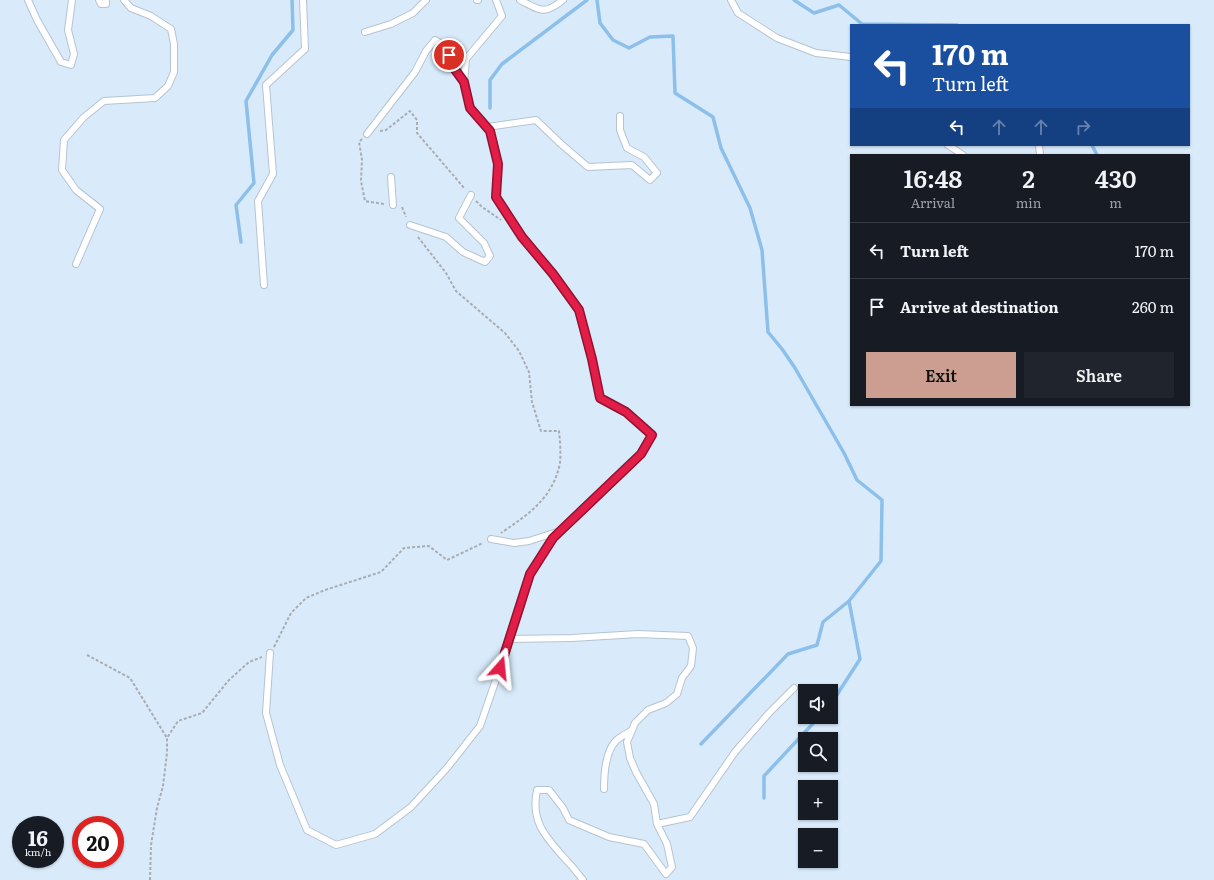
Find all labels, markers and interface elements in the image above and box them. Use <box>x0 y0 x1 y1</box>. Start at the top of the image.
text: 170 m <box>932 32 1009 74</box>
pin <box>432 38 466 72</box>
icon: left <box>866 40 918 92</box>
icon: arrive <box>438 44 460 66</box>
text: Turn left <box>932 70 1009 97</box>
icon: left <box>946 116 968 138</box>
icon: ahead <box>988 116 1010 138</box>
icon: ahead <box>1030 116 1052 138</box>
icon: right <box>1072 116 1094 138</box>
text: 16:48 <box>904 160 962 195</box>
text: 2 <box>1022 160 1035 195</box>
text: 430 <box>1095 160 1136 195</box>
text: Arrival <box>911 193 955 212</box>
text: min <box>1016 193 1041 212</box>
text: m <box>1109 193 1122 212</box>
text: Turn left <box>900 239 969 262</box>
text: 170 m <box>1135 239 1174 262</box>
icon: left <box>866 240 888 262</box>
text: Arrive at destination <box>900 295 1059 318</box>
text: 260 m <box>1132 295 1174 318</box>
icon: arrive <box>866 296 888 318</box>
button: Exit <box>866 352 1016 398</box>
button: Share <box>1024 352 1174 398</box>
position arrow <box>479 647 521 689</box>
map controls <box>798 684 838 868</box>
button: sound <box>798 684 838 724</box>
button: search <box>798 732 838 772</box>
button: + <box>798 780 838 820</box>
speed limit sign: 20 <box>72 816 124 868</box>
text: 16 <box>28 822 48 852</box>
button: − <box>798 828 838 868</box>
text: km/h <box>25 844 51 859</box>

